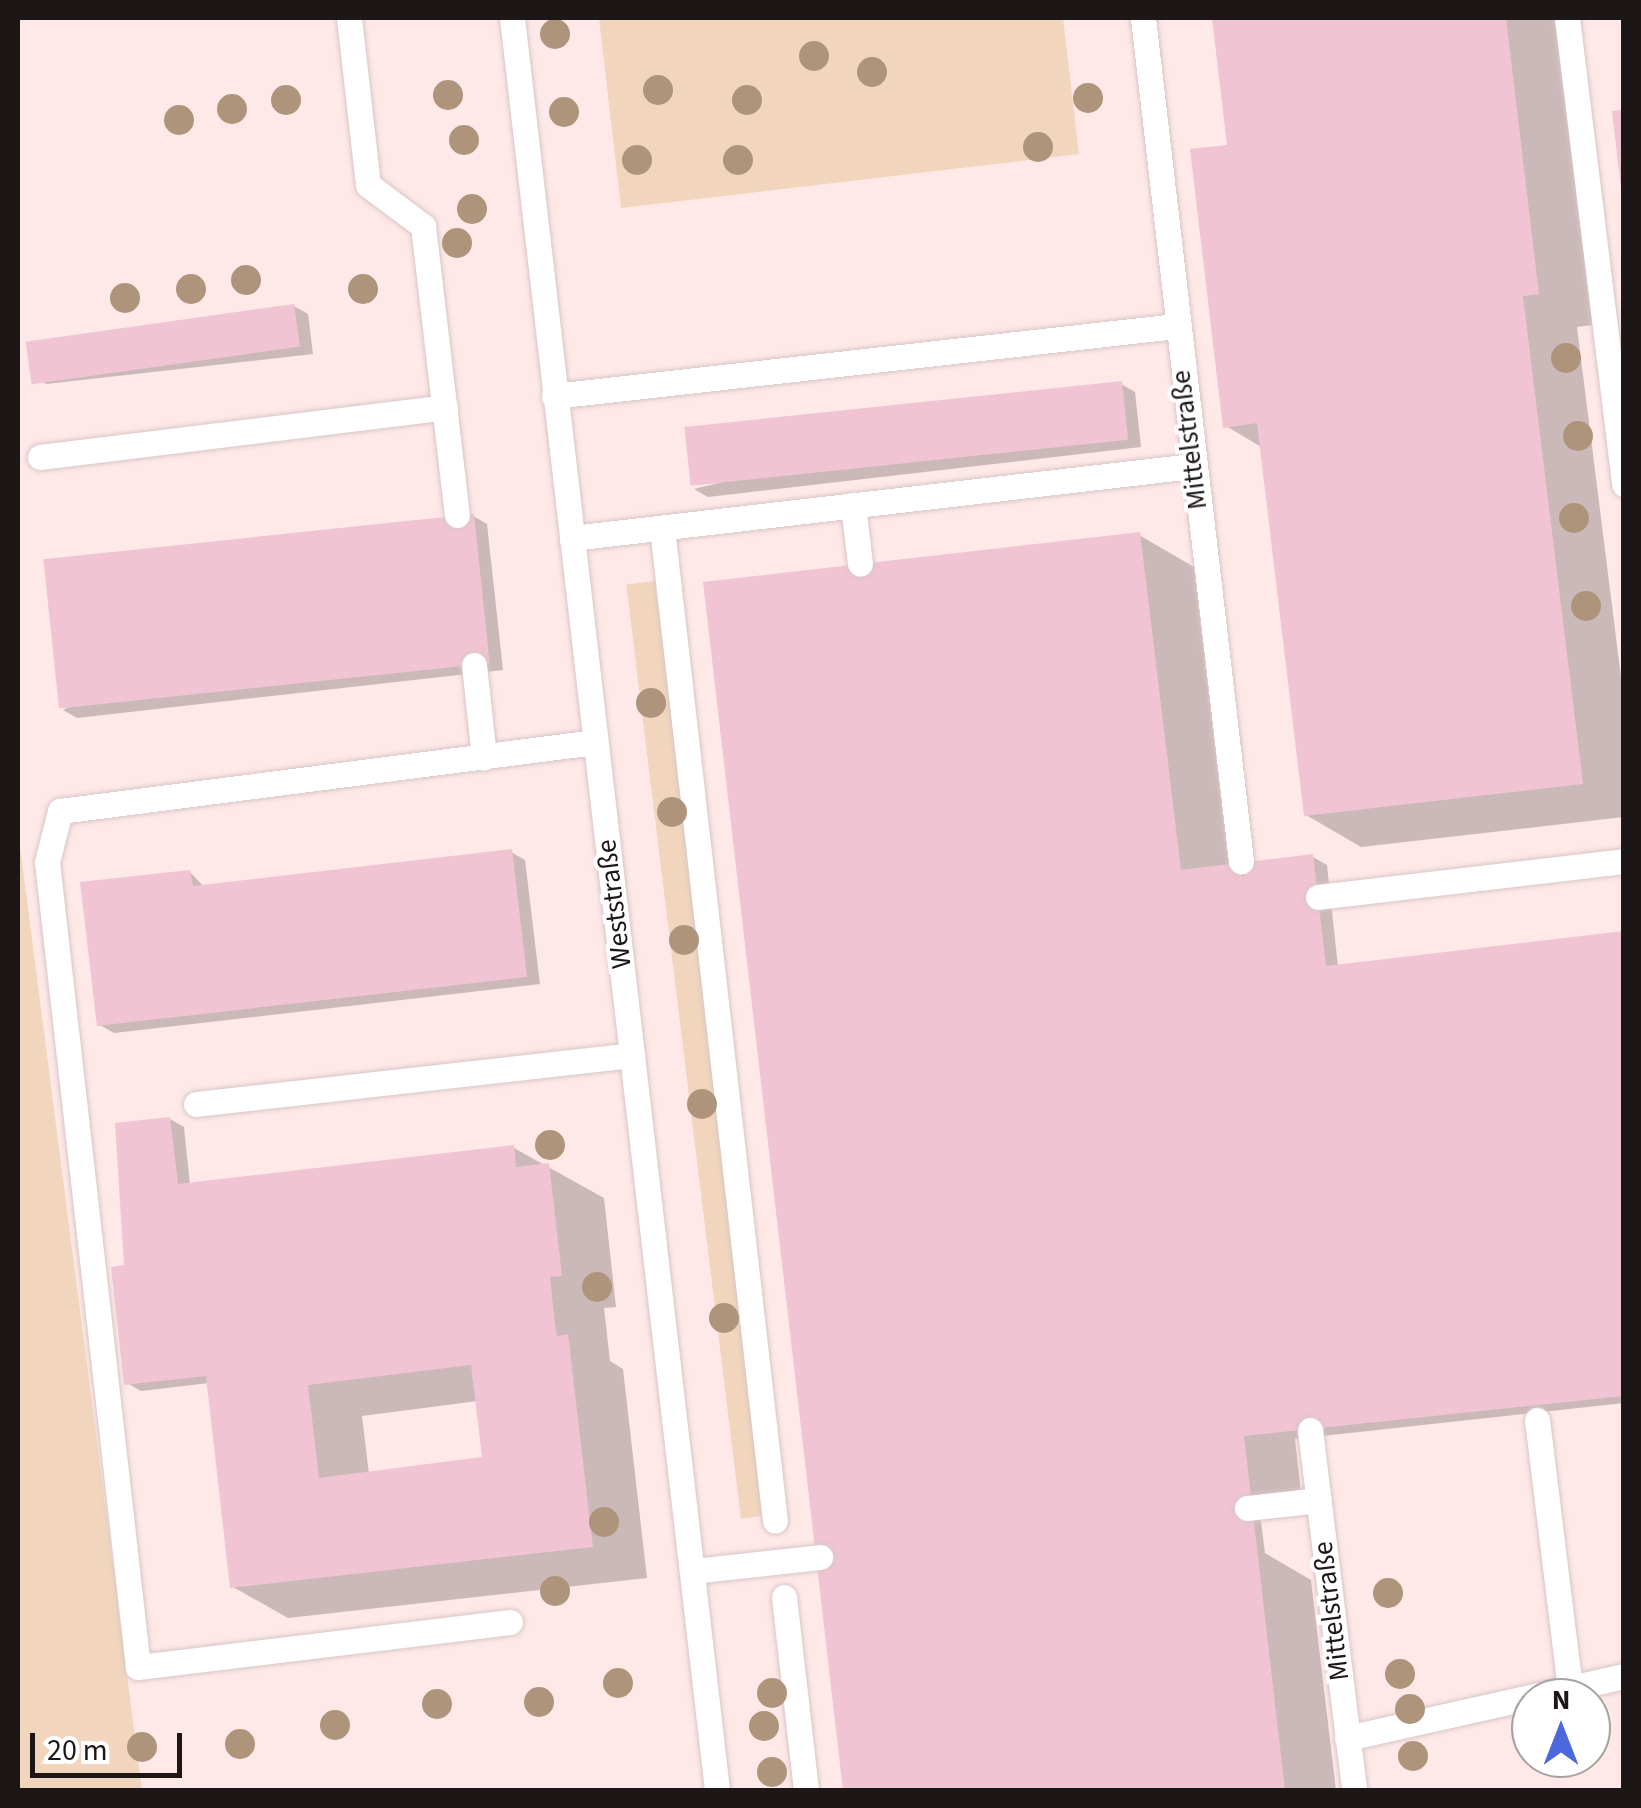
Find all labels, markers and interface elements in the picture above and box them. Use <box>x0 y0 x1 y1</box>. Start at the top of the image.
street label: Mittelstraße <box>1164 368 1214 512</box>
street label: Weststraße <box>589 837 639 971</box>
street label: Mittelstraße <box>1306 1539 1356 1683</box>
north arrow <box>1511 1678 1611 1778</box>
text: N <box>1552 1680 1570 1720</box>
scale bar <box>35 1713 188 1775</box>
text: 20 m <box>47 1729 108 1772</box>

